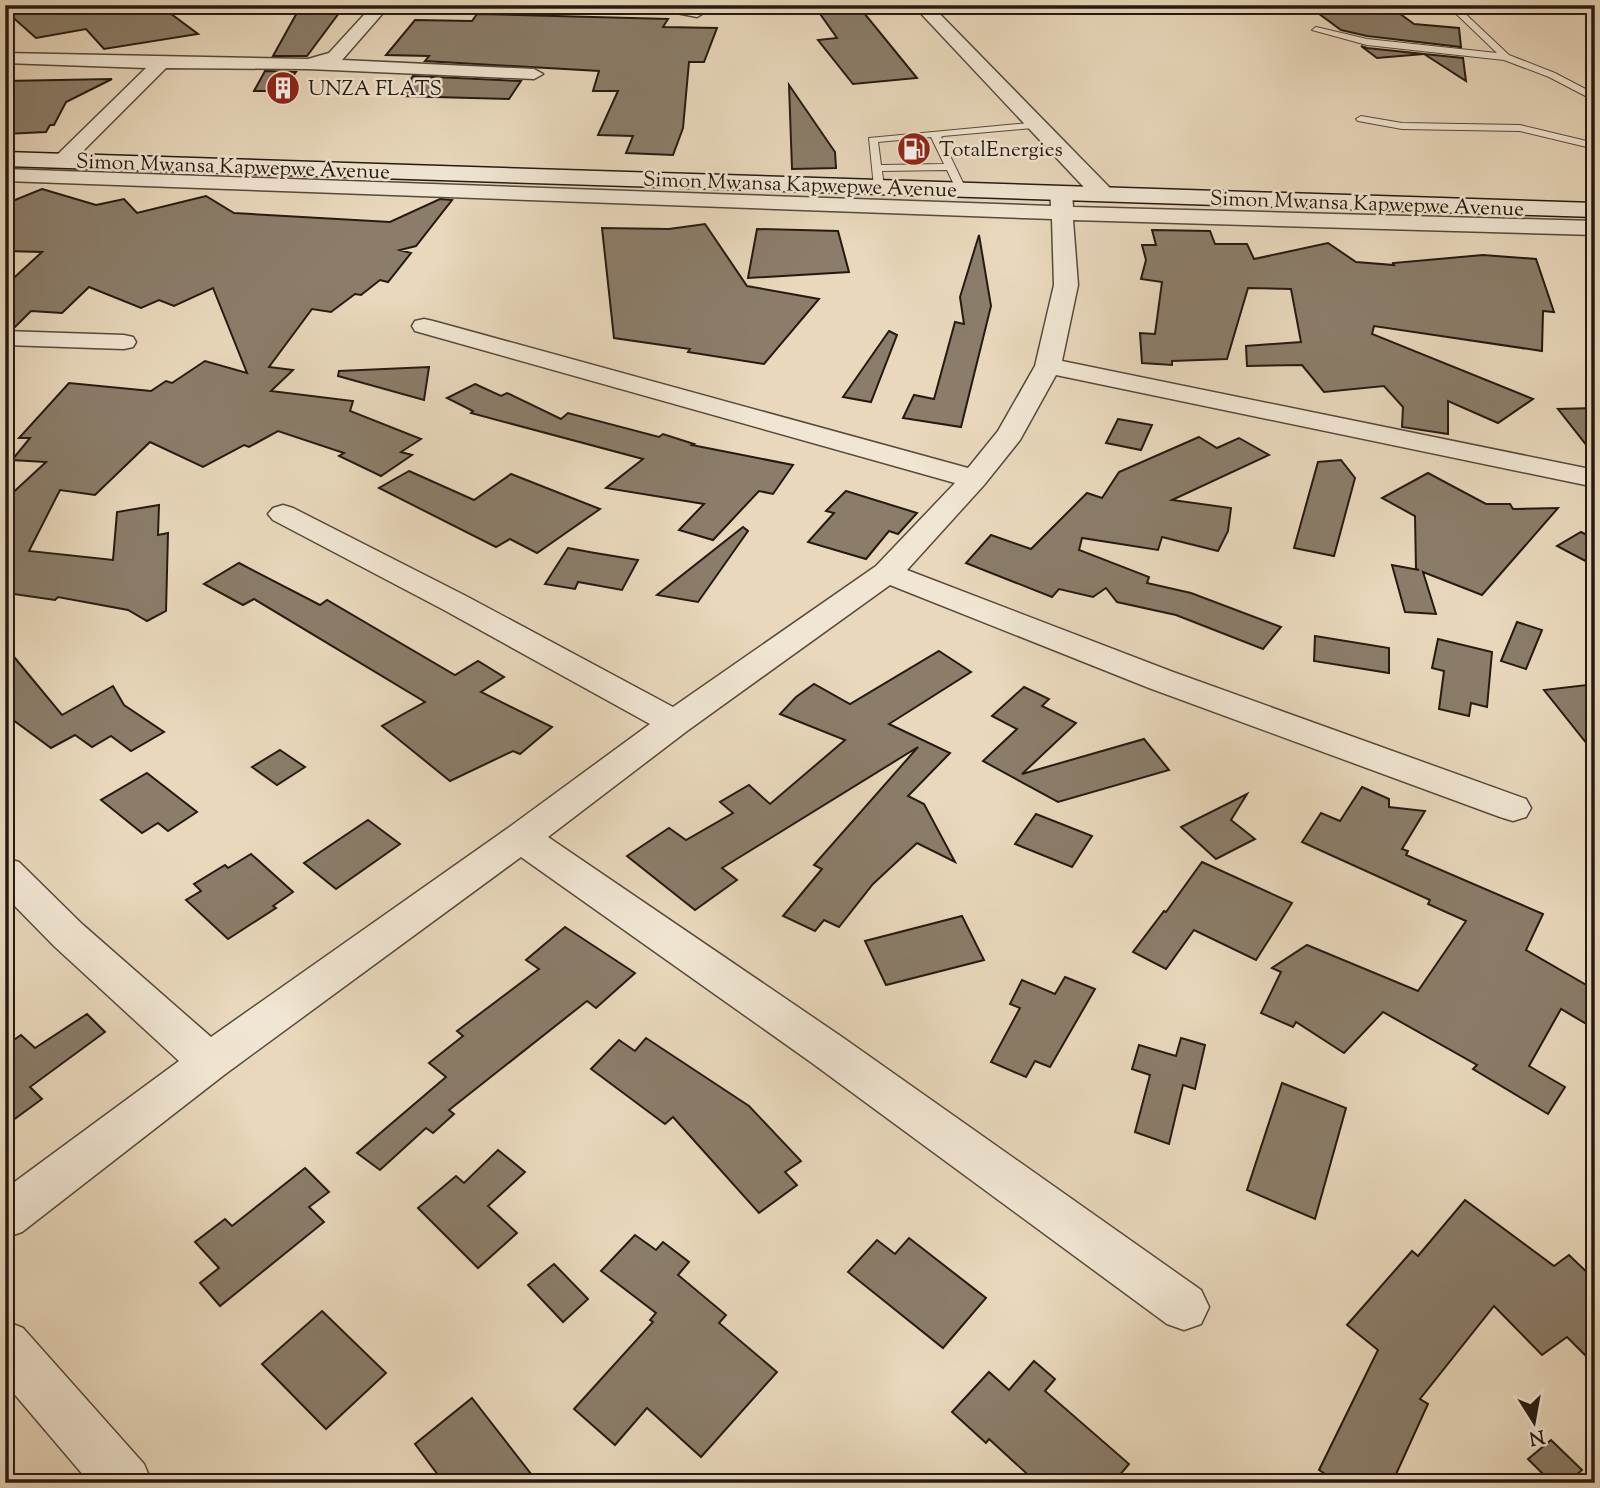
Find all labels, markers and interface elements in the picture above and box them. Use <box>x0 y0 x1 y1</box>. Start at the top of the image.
building icon: UNZA FLATS <box>264 69 302 107</box>
place label: UNZA FLATS <box>308 75 442 105</box>
fuel station icon: TotalEnergies <box>895 130 933 168</box>
place label: TotalEnergies <box>939 136 1063 166</box>
street label: Simon Mwansa Kapwepwe Avenue <box>75 148 390 188</box>
street label: Simon Mwansa Kapwepwe Avenue <box>642 166 957 206</box>
street label: Simon Mwansa Kapwepwe Avenue <box>1209 185 1524 225</box>
north arrow <box>1498 1386 1568 1456</box>
text: N <box>1527 1422 1547 1451</box>

